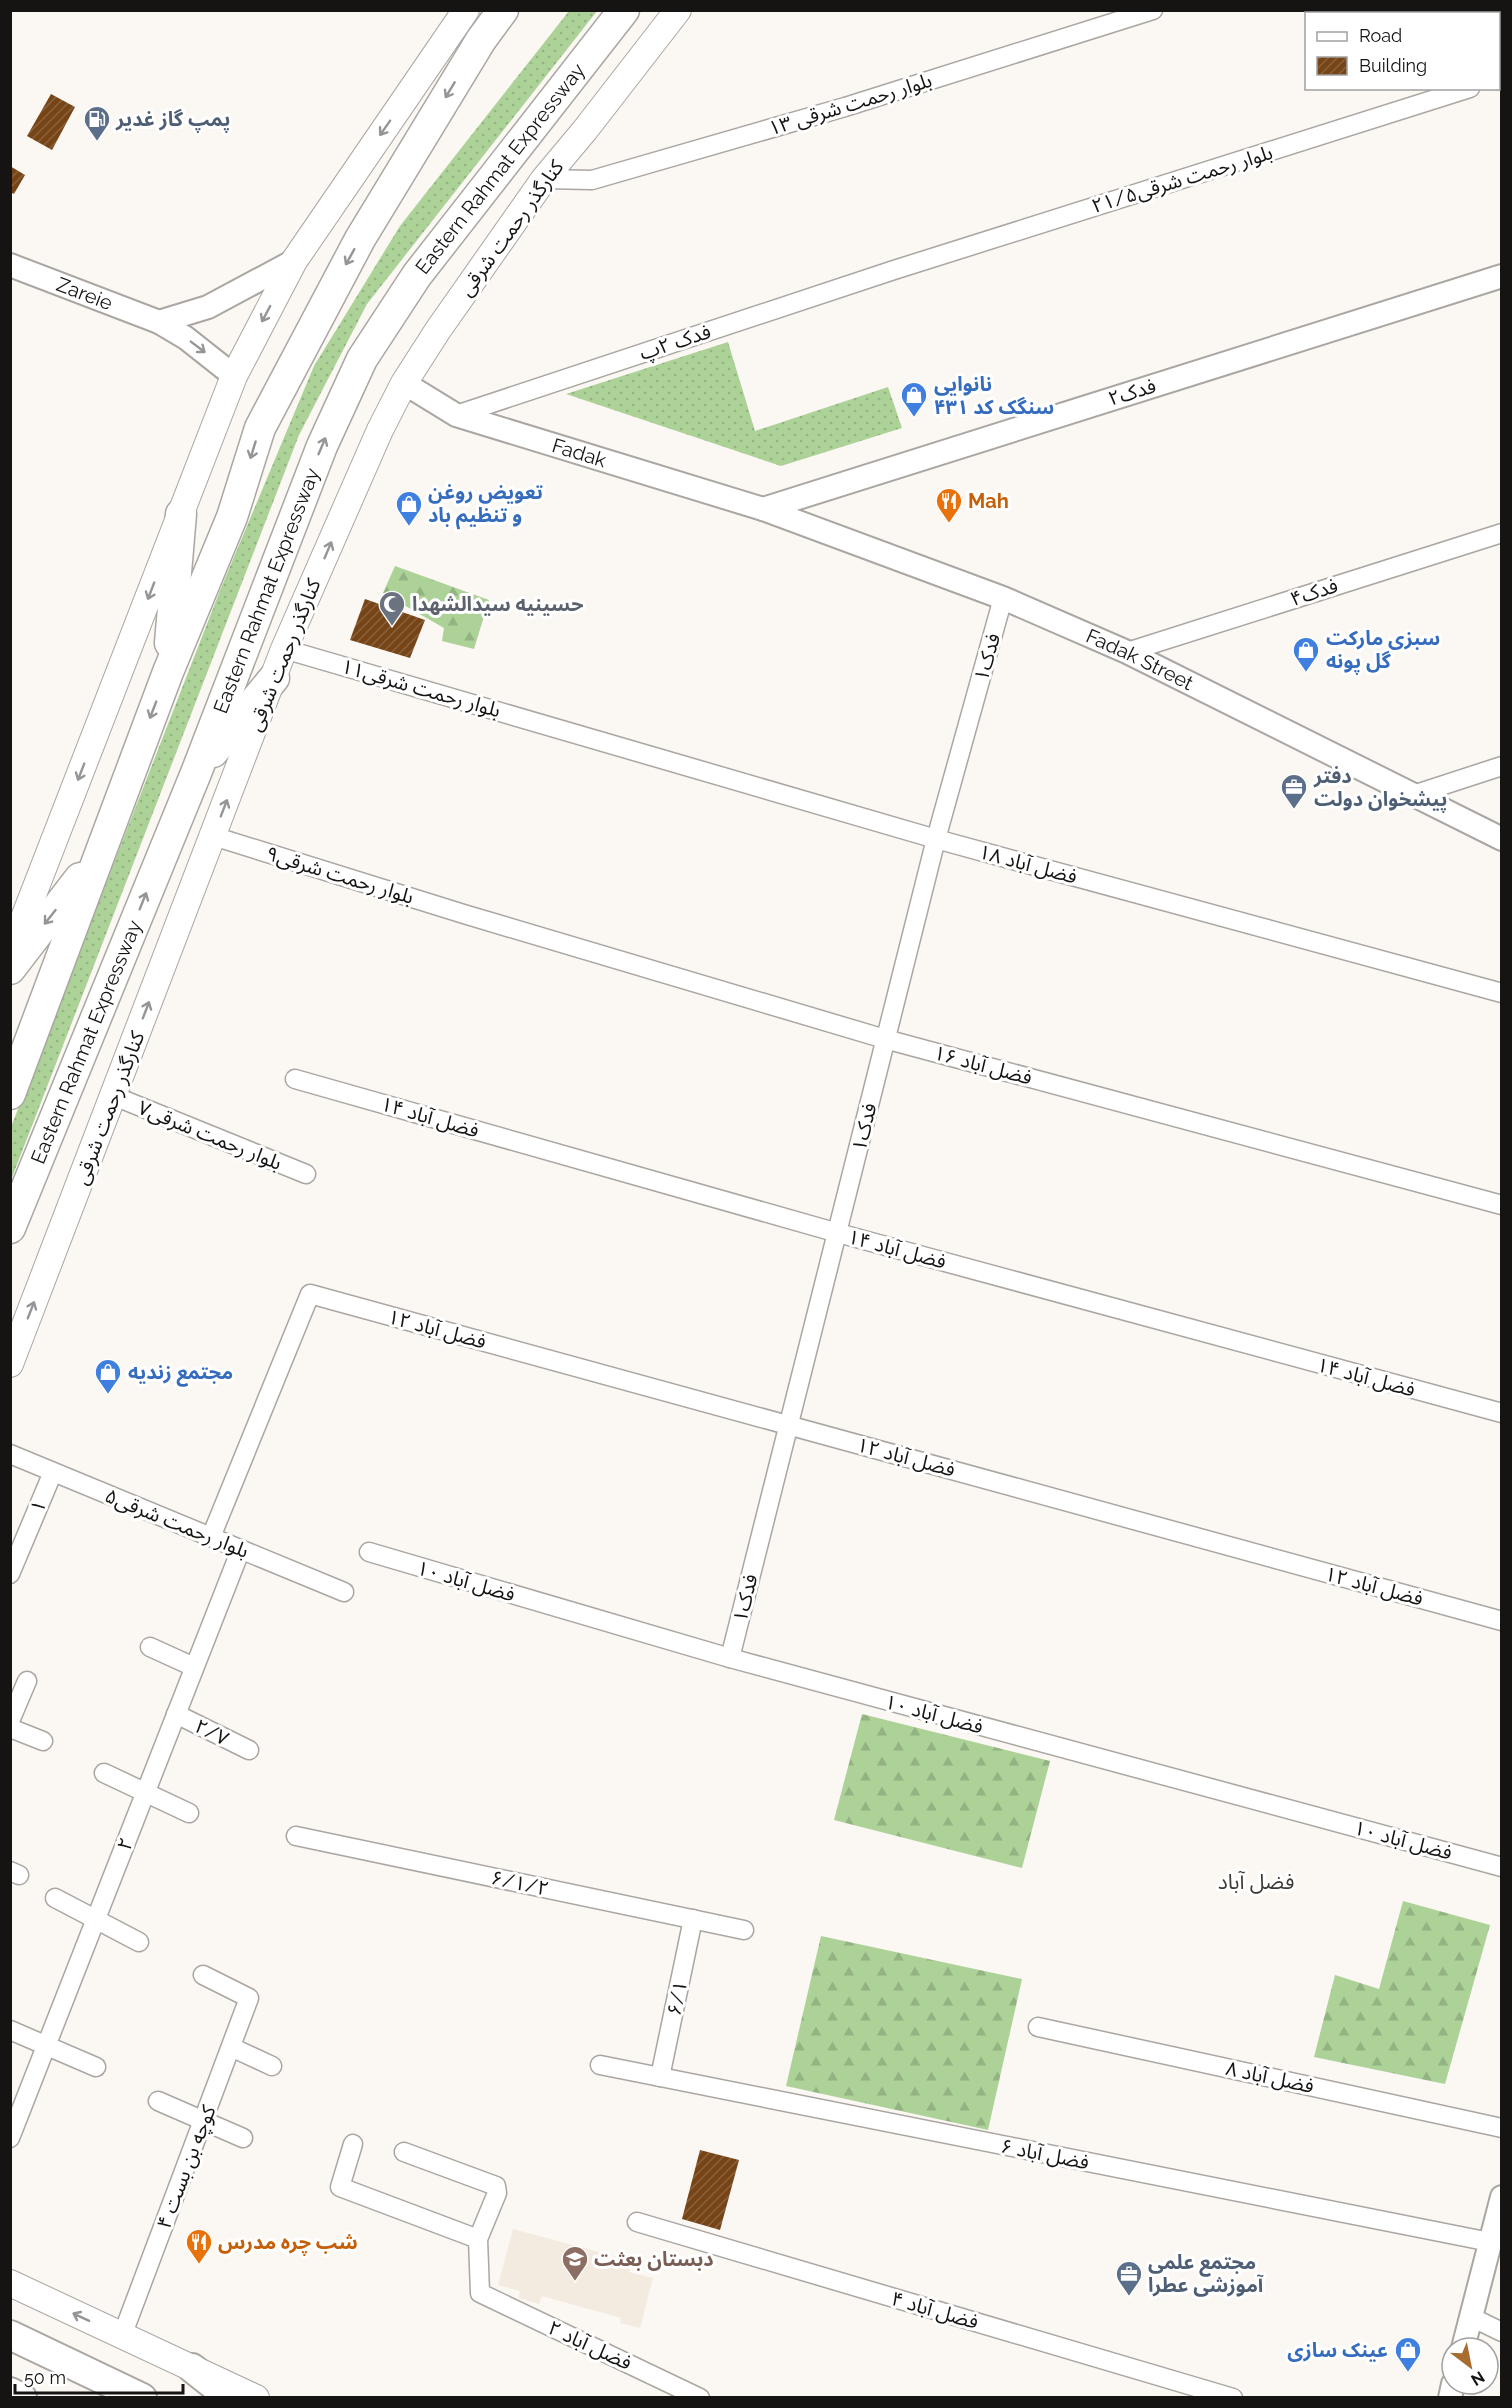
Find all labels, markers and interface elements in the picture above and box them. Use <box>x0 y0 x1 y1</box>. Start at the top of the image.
legend <box>1305 12 1500 90</box>
text: Road <box>1359 25 1402 46</box>
text: Building <box>1359 55 1427 76</box>
street label: Eastern Rahmat Expressway <box>410 58 590 279</box>
street label: بلوار رحمت شرقی ۱۳ <box>765 68 935 140</box>
one-way arrow <box>444 81 456 98</box>
fuel station icon: پمپ گاز غدیر <box>82 104 112 142</box>
place label: پمپ گاز غدیر <box>115 107 230 133</box>
one-way arrow <box>379 119 391 135</box>
street label: بلوار رحمت شرقی۲۱/۵ <box>1089 140 1275 218</box>
street label: کنارگذر رحمت شرقی <box>454 155 569 301</box>
one-way arrow <box>344 248 355 266</box>
street label: Zareie <box>53 272 116 315</box>
one-way arrow <box>260 305 272 323</box>
street label: فدک ۲پ <box>636 319 714 366</box>
one-way arrow <box>190 340 206 353</box>
place label: نانوایی سنگک کد ۴۳۱ <box>934 372 1054 419</box>
street label: فدک۲ <box>1105 373 1159 411</box>
shop icon: نانوایی سنگک کد ۴۳۱ <box>899 380 929 418</box>
street label: Fadak <box>549 433 610 472</box>
one-way arrow <box>317 437 328 456</box>
one-way arrow <box>247 440 258 459</box>
street label: Eastern Rahmat Expressway <box>208 464 324 717</box>
place label: تعویض روغن و تنظیم باد <box>428 480 543 530</box>
restaurant icon: Mah <box>934 486 964 524</box>
shop icon: تعویض روغن و تنظیم باد <box>394 489 424 527</box>
place label: Mah <box>968 489 1009 513</box>
one-way arrow <box>323 541 334 559</box>
street label: فدک۴ <box>1287 573 1341 611</box>
street label: کنارگذر رحمت شرقی <box>242 575 326 735</box>
one-way arrow <box>145 581 156 599</box>
mosque icon: حسینیه سیدالشهدا <box>377 589 407 627</box>
place label: حسینیه سیدالشهدا <box>412 592 584 616</box>
street label: Fadak Street <box>1082 624 1198 695</box>
place label: سبزی مارکت گل پونه <box>1326 626 1440 675</box>
street label: فدک۱ <box>969 630 1005 684</box>
shop icon: سبزی مارکت گل پونه <box>1291 635 1321 673</box>
street label: بلوار رحمت شرقی۱۱ <box>339 654 503 722</box>
one-way arrow <box>147 700 158 719</box>
one-way arrow <box>75 763 86 781</box>
place label: دفتر پیشخوان دولت <box>1313 764 1447 813</box>
office icon: دفتر پیشخوان دولت <box>1279 772 1309 810</box>
one-way arrow <box>219 799 230 818</box>
street label: فضل آباد ۱۸ <box>976 839 1080 889</box>
street label: بلوار رحمت شرقی۹ <box>263 841 417 909</box>
one-way arrow <box>138 893 149 911</box>
one-way arrow <box>44 909 57 925</box>
street label: Eastern Rahmat Expressway <box>26 916 147 1167</box>
one-way arrow <box>142 1001 153 1020</box>
street label: کنارگذر رحمت شرقی <box>69 1027 150 1188</box>
street label: فضل آباد ۱۶ <box>931 1040 1035 1090</box>
street label: فضل آباد ۱۴ <box>378 1092 482 1142</box>
street label: بلوار رحمت شرقی۷ <box>135 1095 285 1175</box>
street label: فدک۱ <box>846 1100 882 1153</box>
street label: فضل آباد ۱۴ <box>845 1224 949 1274</box>
one-way arrow <box>27 1301 38 1320</box>
street label: فضل آباد ۱۲ <box>385 1304 489 1354</box>
street label: فضل آباد ۱۴ <box>1314 1352 1418 1402</box>
shop icon: مجتمع زندیه <box>93 1357 123 1395</box>
place label: مجتمع زندیه <box>128 1360 233 1387</box>
street label: فضل آباد ۱۲ <box>854 1432 958 1482</box>
street label: ۵بلوار رحمت شرقی <box>102 1483 252 1563</box>
street label: ۱ <box>25 1496 51 1516</box>
street label: فضل آباد ۱۰ <box>414 1556 518 1606</box>
street label: فضل آباد ۱۲ <box>1322 1561 1426 1611</box>
street label: فدک۱ <box>727 1571 763 1624</box>
street label: فضل آباد ۱۰ <box>882 1689 986 1739</box>
street label: ۲/۷ <box>191 1714 233 1751</box>
street label: فضل آباد ۱۰ <box>1351 1815 1455 1865</box>
street label: ۲ <box>112 1834 138 1854</box>
street label: ۶/۱/۲ <box>489 1865 551 1901</box>
district label: فضل آباد <box>1218 1869 1294 1894</box>
street label: ۶/۱ <box>662 1978 692 2018</box>
street label: فضل آباد ۸ <box>1224 2056 1316 2098</box>
street label: کوچه بن بست ۴ <box>151 2101 222 2232</box>
street label: فضل آباد ۶ <box>999 2134 1091 2174</box>
restaurant icon: شب چره مدرس <box>184 2227 214 2265</box>
place label: شب چره مدرس <box>218 2230 358 2256</box>
school or university icon: دبستان بعثت <box>560 2244 590 2282</box>
place label: دبستان بعثت <box>594 2247 714 2271</box>
place label: مجتمع علمی آموزشی عطرا <box>1148 2250 1264 2297</box>
office icon: مجتمع علمی آموزشی عطرا <box>1114 2259 1144 2297</box>
street label: فضل آباد ۴ <box>889 2286 981 2334</box>
one-way arrow <box>73 2310 91 2322</box>
street label: فضل آباد ۲ <box>544 2315 636 2375</box>
shop icon: عینک سازی <box>1393 2335 1423 2373</box>
north arrow <box>1440 2336 1500 2396</box>
place label: عینک سازی <box>1287 2338 1388 2362</box>
scale bar <box>15 2357 183 2395</box>
text: 50 m <box>24 2367 66 2388</box>
text: N <box>1467 2367 1488 2390</box>

